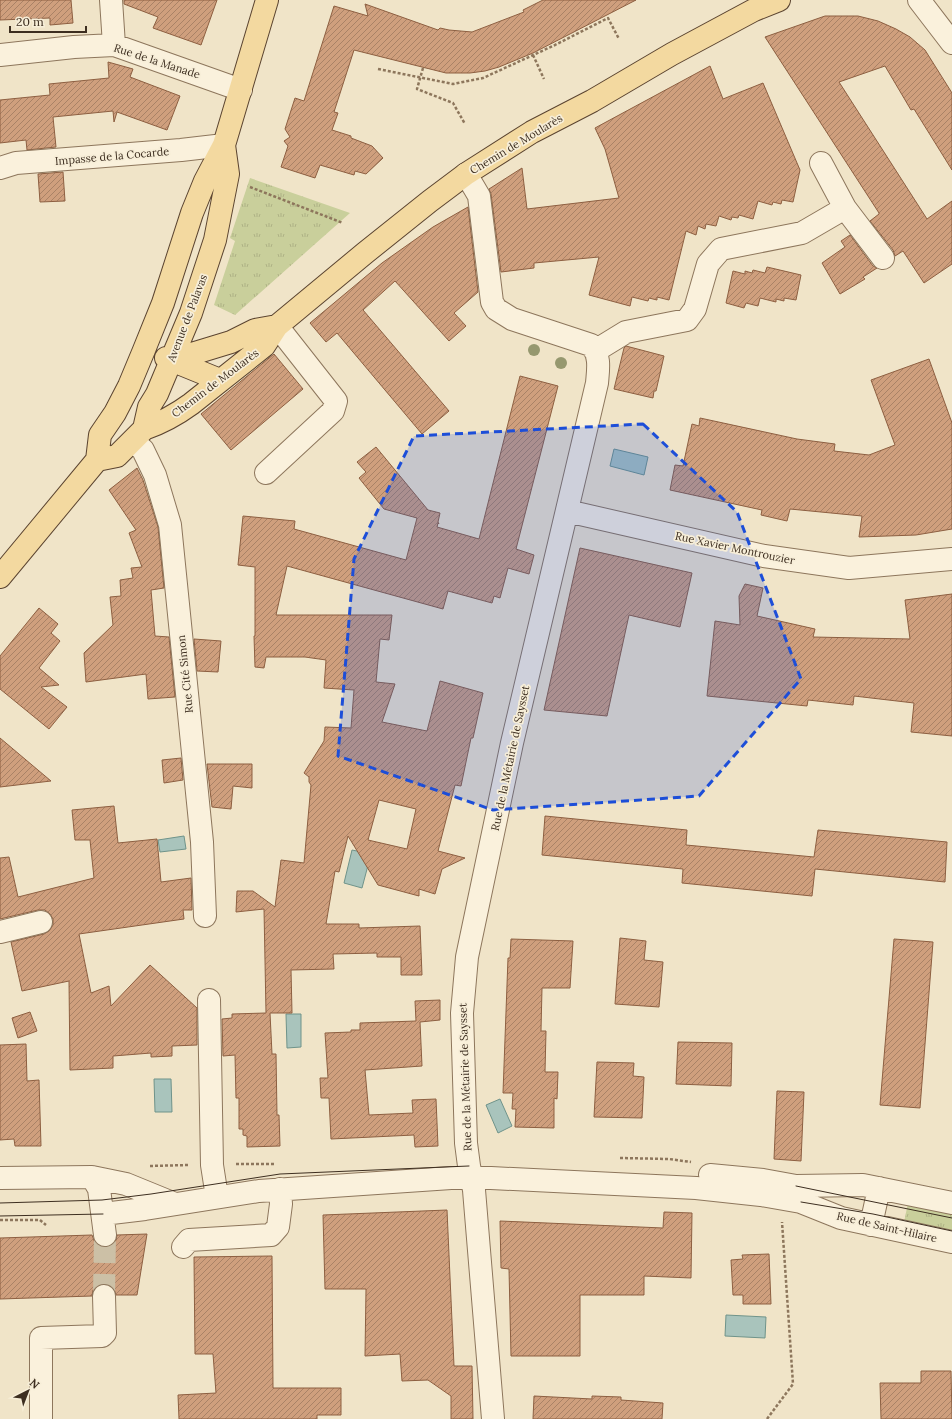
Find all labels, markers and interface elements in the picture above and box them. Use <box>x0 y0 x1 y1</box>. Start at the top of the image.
scale bar <box>10 8 86 34</box>
text: 20 m <box>16 14 44 29</box>
street label: Rue de la Manade <box>112 40 202 82</box>
street label: Chemin de Moularès <box>467 111 565 177</box>
street label: Impasse de la Cocarde <box>54 144 170 168</box>
street label: Avenue de Palavas <box>163 272 210 365</box>
street label: Chemin de Moularès <box>169 346 261 420</box>
street label: Rue Xavier Montrouzier <box>674 528 796 568</box>
street label: Rue Cité Simon <box>174 634 196 714</box>
street label: Rue de la Métairie de Saysset <box>488 683 532 832</box>
street label: Rue de la Métairie de Saysset <box>455 1002 475 1151</box>
street label: Rue de Saint-Hilaire <box>835 1209 939 1245</box>
north arrow <box>8 1371 48 1411</box>
text: N <box>27 1376 43 1392</box>

